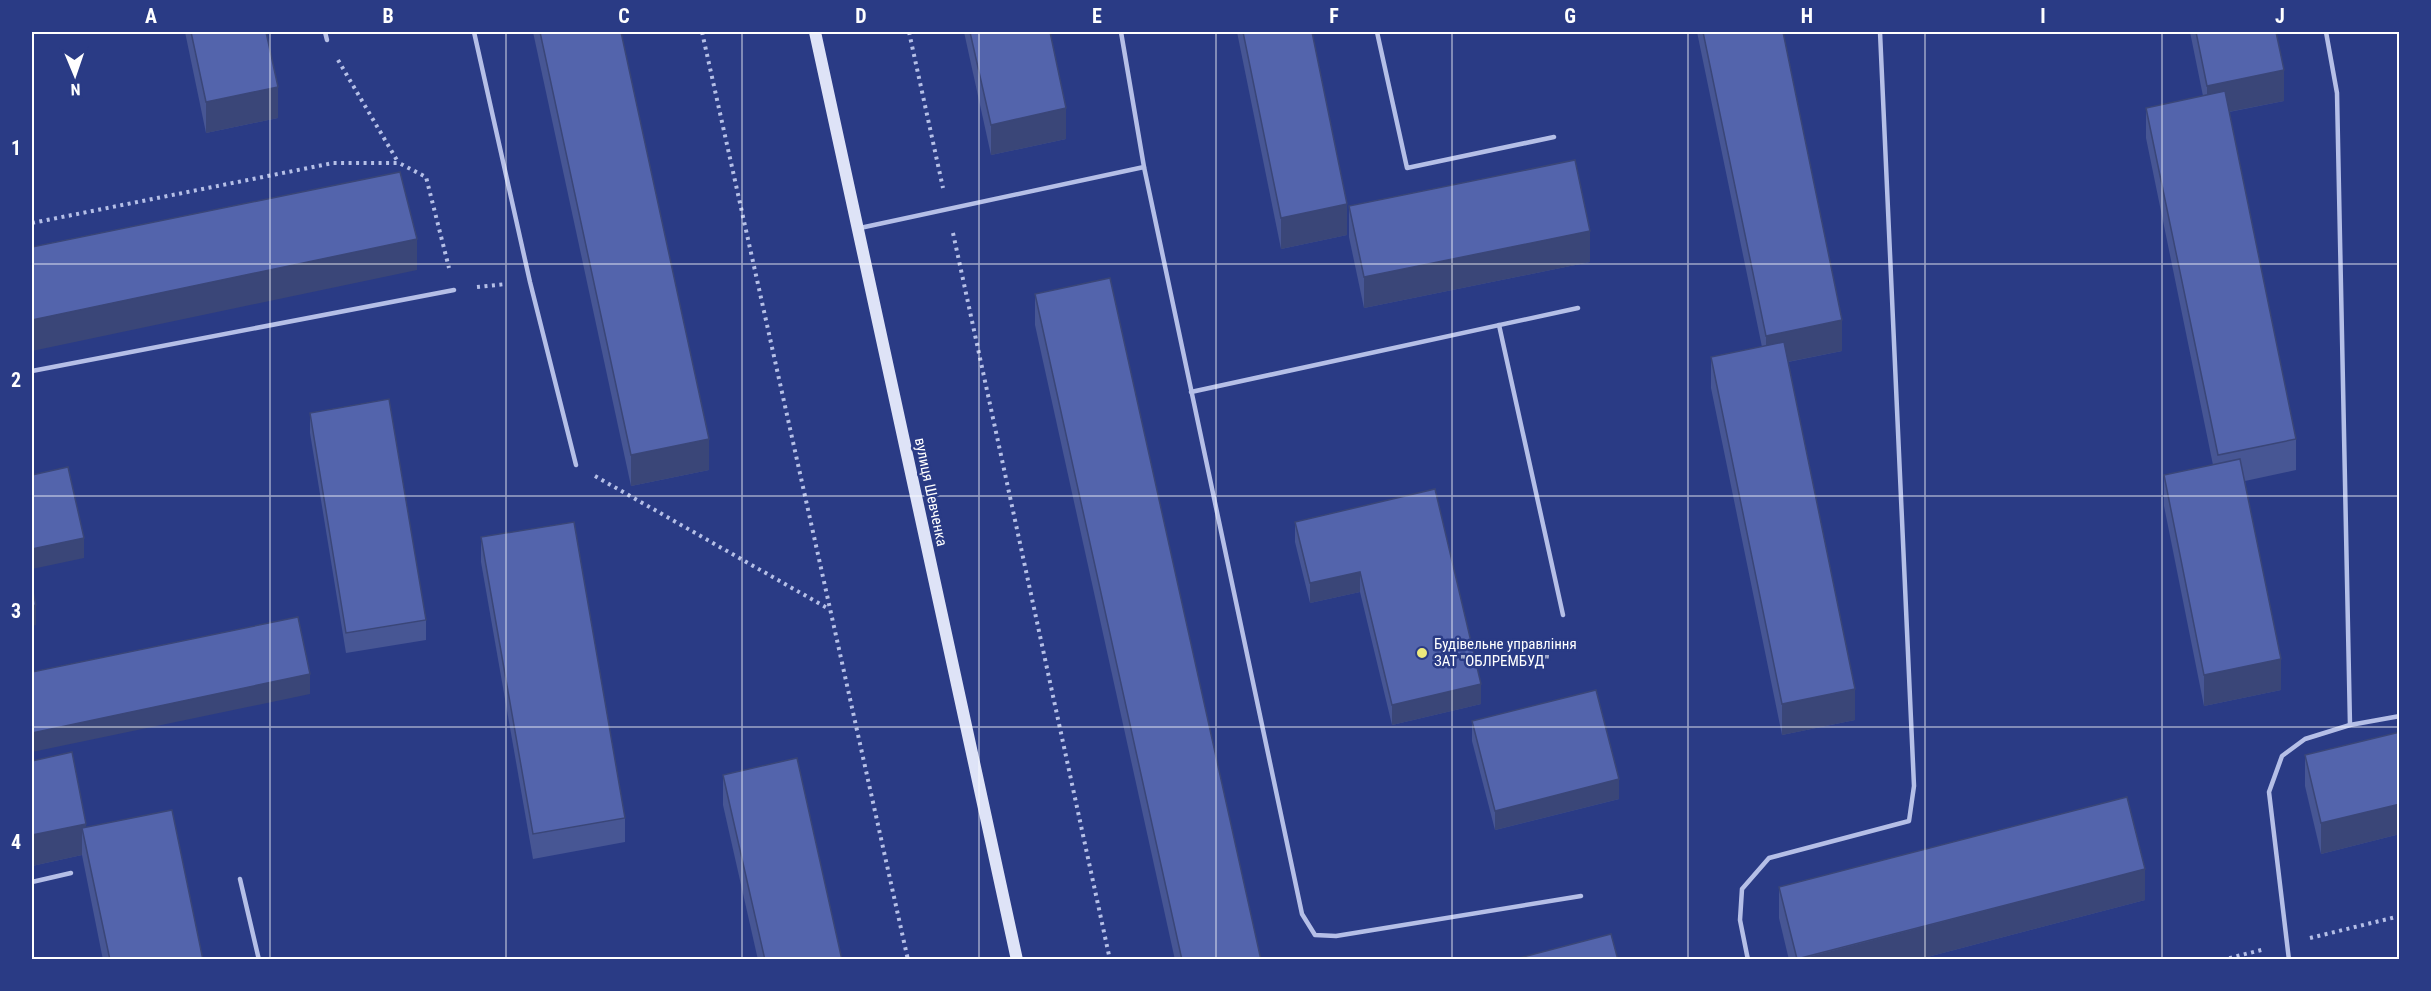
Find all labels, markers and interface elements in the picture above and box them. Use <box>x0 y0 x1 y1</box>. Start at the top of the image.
text: A <box>145 4 157 28</box>
text: B <box>382 4 394 28</box>
text: C <box>618 4 630 28</box>
text: D <box>855 4 867 28</box>
text: E <box>1092 4 1102 28</box>
text: F <box>1329 4 1339 28</box>
text: G <box>1564 4 1576 28</box>
text: H <box>1801 4 1813 28</box>
text: I <box>2040 4 2046 28</box>
text: J <box>2275 4 2285 28</box>
north arrow <box>45 45 105 105</box>
text: N <box>70 80 81 99</box>
text: 1 <box>11 136 21 160</box>
text: 2 <box>11 368 21 392</box>
street label: вулиця Шевченка <box>911 436 951 548</box>
text: 3 <box>11 599 21 623</box>
place label: Будівельне управління ЗАТ "ОБЛРЕМБУД" <box>1434 635 1577 670</box>
marker: Будівельне управління ЗАТ "ОБЛРЕМБУД" <box>1415 646 1429 660</box>
text: 4 <box>11 830 21 854</box>

